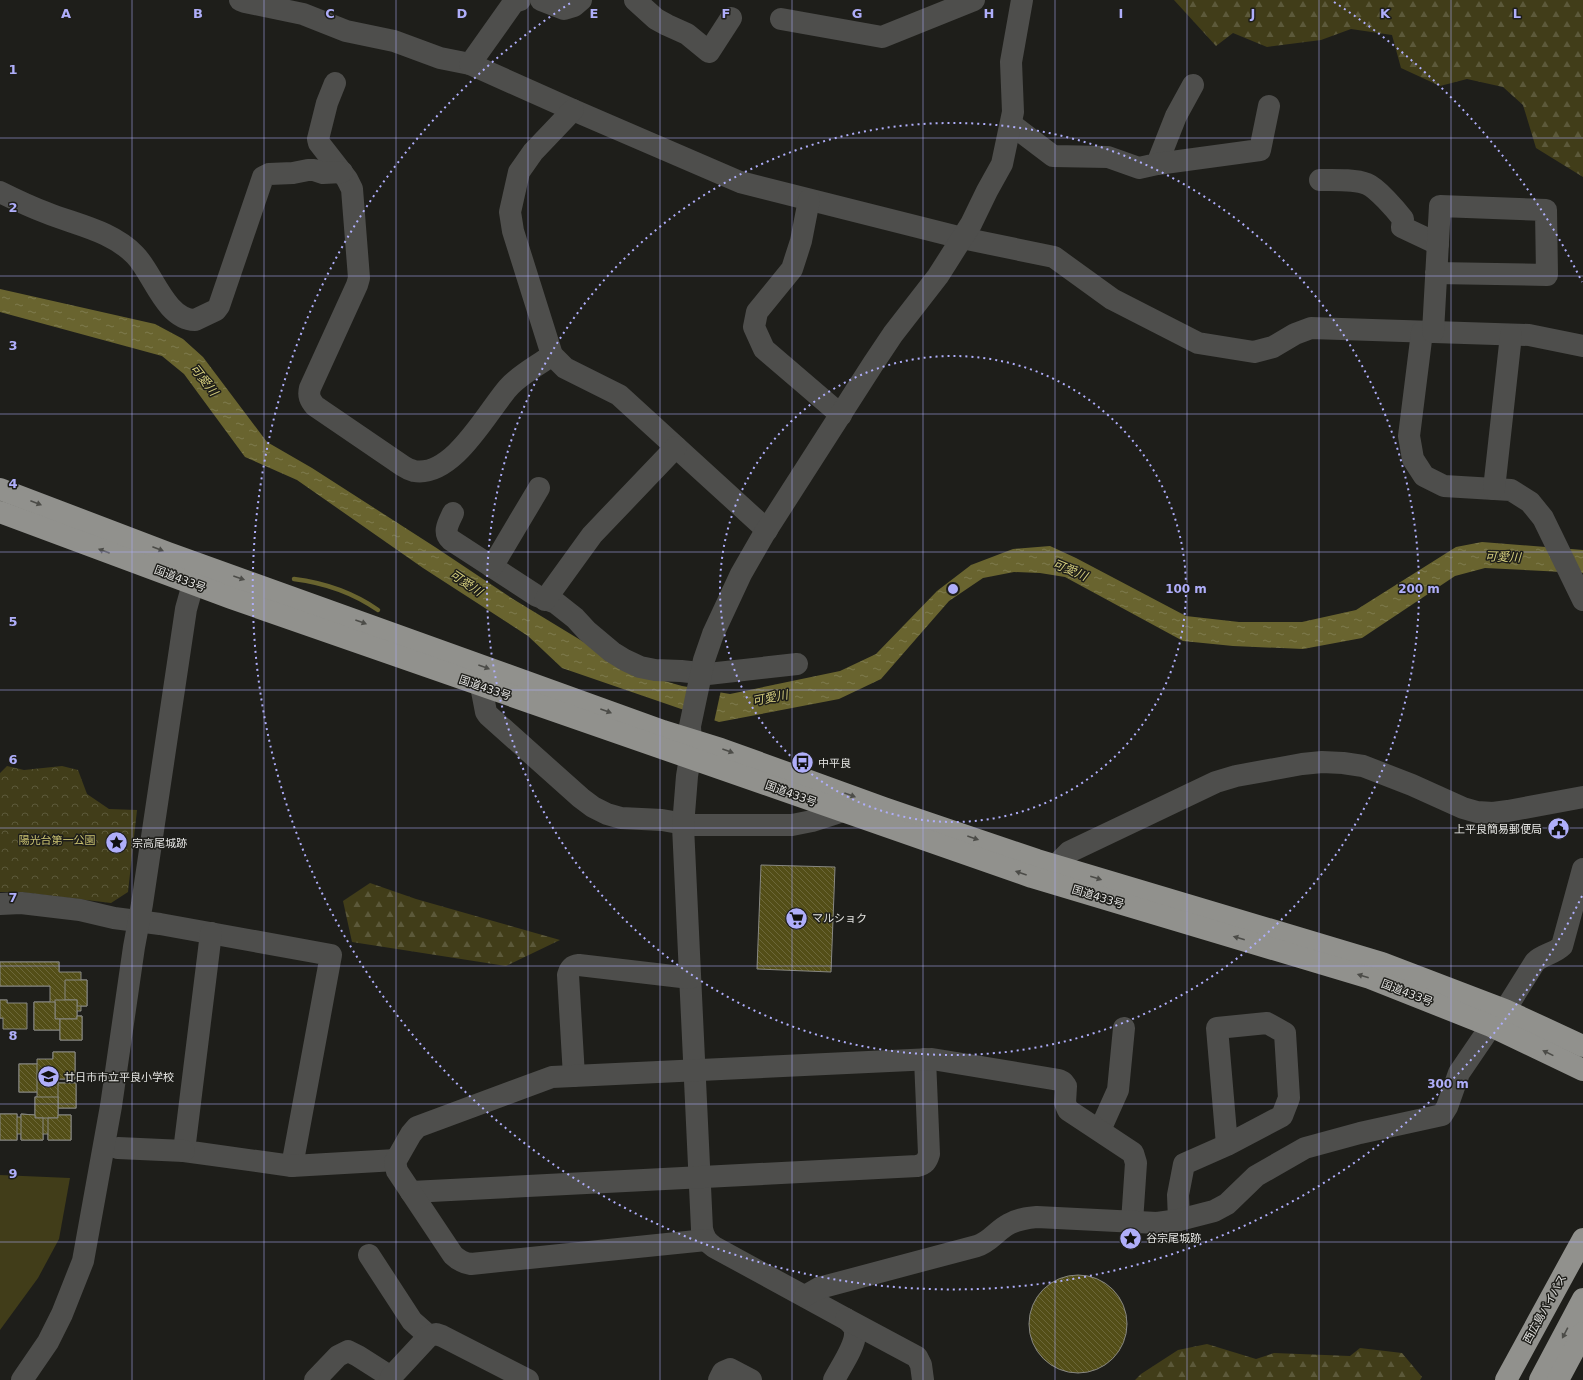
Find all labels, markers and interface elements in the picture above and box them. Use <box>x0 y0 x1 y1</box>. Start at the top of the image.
text: A <box>61 6 71 21</box>
text: B <box>193 6 203 21</box>
text: C <box>325 6 335 21</box>
text: D <box>457 6 468 21</box>
text: E <box>590 6 598 21</box>
text: F <box>722 6 730 21</box>
text: G <box>852 6 862 21</box>
text: H <box>984 6 994 21</box>
text: I <box>1119 6 1123 21</box>
text: J <box>1250 6 1255 21</box>
text: K <box>1380 6 1391 21</box>
text: L <box>1513 6 1521 21</box>
text: 1 <box>8 62 18 77</box>
text: 2 <box>8 200 18 215</box>
text: 3 <box>8 338 18 353</box>
water label: 可愛川 <box>187 362 222 400</box>
text: 4 <box>8 476 18 491</box>
one-way arrow <box>31 500 43 506</box>
one-way arrow <box>152 547 164 553</box>
one-way arrow <box>98 548 110 554</box>
water label: 可愛川 <box>1485 549 1523 565</box>
water label: 可愛川 <box>1051 557 1091 584</box>
street label: 国道433号 <box>152 563 208 595</box>
water label: 可愛川 <box>447 567 486 600</box>
one-way arrow <box>234 576 246 582</box>
centre of rings <box>946 582 960 596</box>
text: 100 m <box>1165 582 1207 596</box>
text: 200 m <box>1398 582 1440 596</box>
text: 5 <box>8 614 18 629</box>
one-way arrow <box>356 620 368 626</box>
one-way arrow <box>478 664 490 670</box>
street label: 国道433号 <box>457 673 513 703</box>
water label: 可愛川 <box>751 687 791 708</box>
one-way arrow <box>600 708 612 714</box>
one-way arrow <box>722 748 734 754</box>
bus stop icon: 中平良 <box>789 750 815 776</box>
text: 6 <box>8 752 18 767</box>
place label: 中平良 <box>818 757 851 770</box>
street label: 国道433号 <box>763 779 819 809</box>
one-way arrow <box>844 793 856 799</box>
public building icon: 上平良簡易郵便局 <box>1545 816 1571 842</box>
place label: 上平良簡易郵便局 <box>1454 823 1542 836</box>
place icon: 宗高尾城跡 <box>103 830 129 856</box>
park label: 陽光台第一公園 <box>19 834 96 847</box>
one-way arrow <box>967 835 979 841</box>
place label: 宗高尾城跡 <box>132 837 187 850</box>
one-way arrow <box>1014 870 1026 876</box>
one-way arrow <box>1091 875 1103 881</box>
street label: 国道433号 <box>1070 883 1126 911</box>
text: 7 <box>8 890 18 905</box>
supermarket icon: マルショク <box>783 905 809 931</box>
place label: マルショク <box>812 912 867 925</box>
one-way arrow <box>1233 935 1245 941</box>
one-way arrow <box>1357 973 1369 979</box>
street label: 国道433号 <box>1379 977 1435 1009</box>
text: 8 <box>8 1028 18 1043</box>
one-way arrow <box>1542 1050 1554 1056</box>
school or university icon: 廿日市市立平良小学校 <box>36 1064 62 1090</box>
place label: 廿日市市立平良小学校 <box>64 1071 174 1084</box>
text: 300 m <box>1427 1077 1469 1091</box>
text: 9 <box>8 1166 18 1181</box>
place icon: 谷宗尾城跡 <box>1117 1225 1143 1251</box>
place label: 谷宗尾城跡 <box>1146 1232 1201 1245</box>
street label: 西広島バイパス <box>1521 1272 1569 1346</box>
one-way arrow <box>1561 1327 1568 1339</box>

